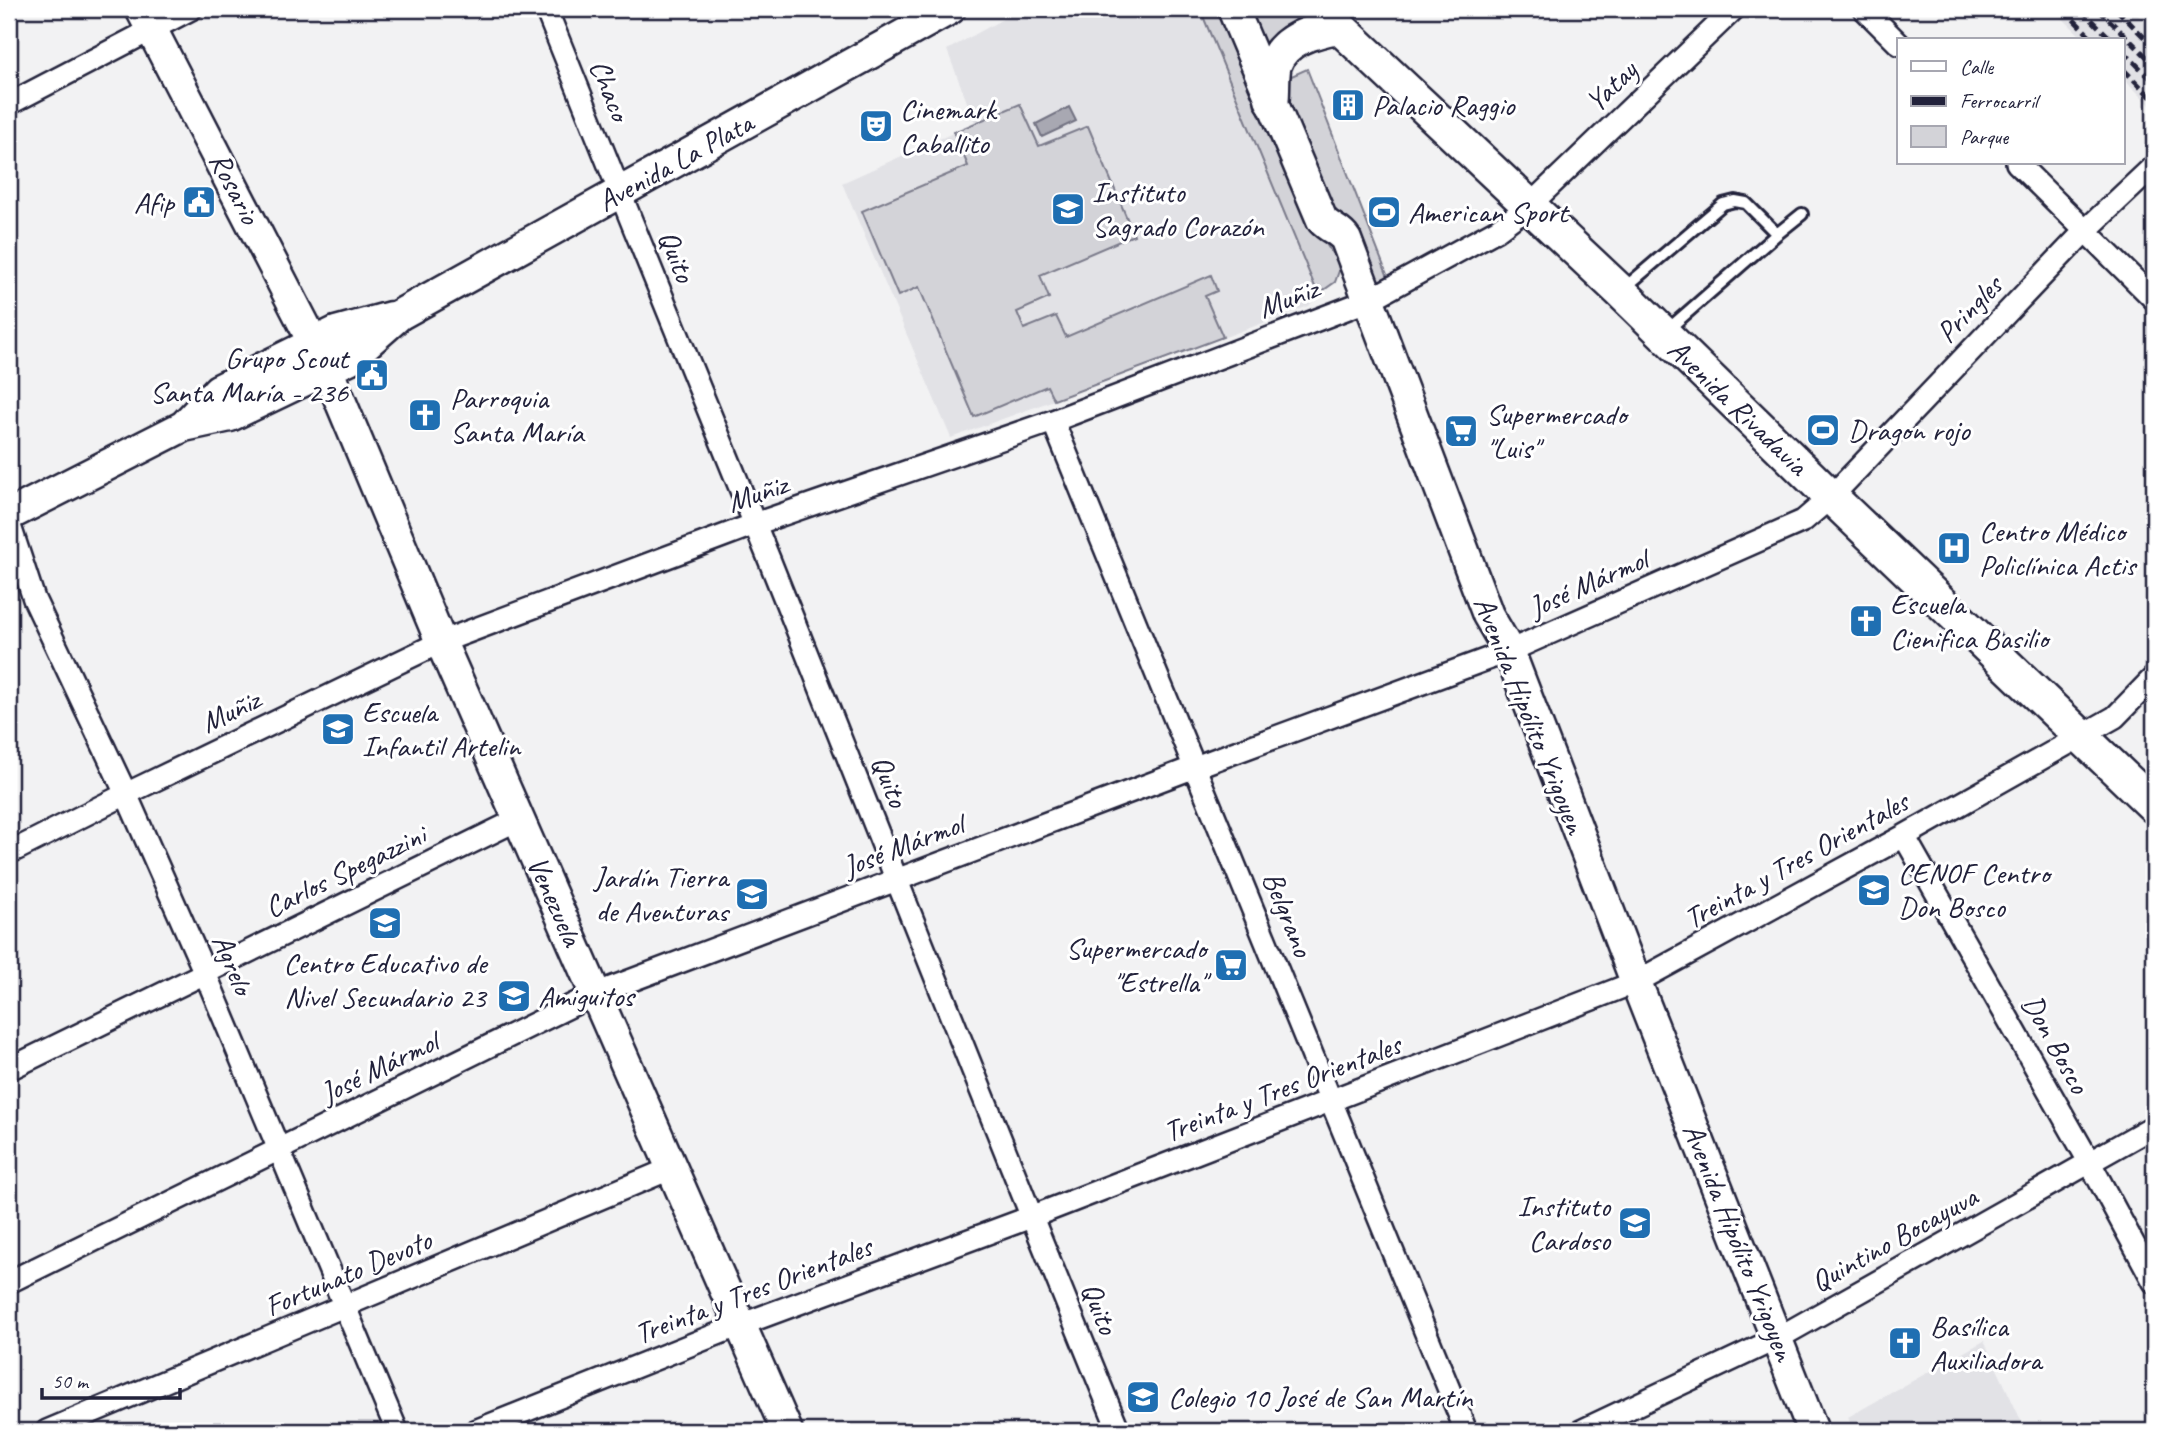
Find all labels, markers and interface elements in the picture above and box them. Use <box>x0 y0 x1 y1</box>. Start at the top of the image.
legend <box>1897 38 2124 164</box>
street label: Yatay <box>1577 51 1646 120</box>
street label: Chaco <box>581 54 641 129</box>
text: Calle <box>1960 54 1994 80</box>
building icon: Palacio Raggio <box>1329 86 1367 124</box>
place label: Palacio Raggio <box>1372 86 1516 124</box>
text: Ferrocarril <box>1960 88 2041 114</box>
place label: Cinemark Caballito <box>900 90 997 162</box>
street label: Avenida La Plata <box>591 102 762 220</box>
theatre icon: Cinemark Caballito <box>857 107 895 145</box>
text: Parque <box>1960 124 2009 150</box>
street label: Rosario <box>201 146 270 232</box>
place label: Instituto Sagrado Corazón <box>1092 173 1265 245</box>
place label: Afip <box>134 183 176 221</box>
public building icon: Afip <box>180 183 218 221</box>
school or university icon: Instituto Sagrado Corazón <box>1049 190 1087 228</box>
sports icon: American Sport <box>1365 193 1403 231</box>
place label: American Sport <box>1408 193 1571 231</box>
street label: Quito <box>650 225 705 289</box>
street label: Pringles <box>1928 265 2012 351</box>
street label: Muñiz <box>1253 268 1327 327</box>
street label: Avenida Rivadavia <box>1660 331 1818 485</box>
place label: Grupo Scout Santa María - 236 <box>150 339 351 411</box>
public building icon: Grupo Scout Santa María - 236 <box>353 356 391 394</box>
place label: Parroquia Santa María <box>450 379 585 451</box>
place label: Supermercado "Luis" <box>1486 395 1630 467</box>
church icon: Parroquia Santa María <box>406 396 444 434</box>
sports icon: Dragon rojo <box>1804 411 1842 449</box>
place label: Dragon rojo <box>1848 411 1971 449</box>
supermarket icon: Supermercado "Luis" <box>1442 412 1480 450</box>
street label: Muñiz <box>722 464 795 521</box>
place label: Centro Médico Policlínica Actis <box>1979 512 2138 584</box>
hospital icon: Centro Médico Policlínica Actis <box>1935 529 1973 567</box>
street label: José Mármol <box>1521 538 1658 627</box>
place label: Escuela Cienifica Basilio <box>1890 585 2051 657</box>
street label: Avenida Hipólito Yrigoyen <box>1465 591 1596 841</box>
church icon: Escuela Cienifica Basilio <box>1847 602 1885 640</box>
street label: Muñiz <box>194 679 269 741</box>
place label: Escuela Infantil Artelin <box>362 693 522 765</box>
school or university icon: Escuela Infantil Artelin <box>319 710 357 748</box>
street label: Quito <box>863 750 918 814</box>
street label: Treinta y Tres Orientales <box>1677 781 1917 937</box>
street label: José Mármol <box>835 803 973 886</box>
street label: Carlos Spegazzini <box>258 814 435 926</box>
street label: Venezuela <box>518 850 592 954</box>
place label: CENOF Centro Don Bosco <box>1898 854 2053 926</box>
place label: Jardín Tierra de Aventuras <box>592 858 731 930</box>
street label: Belgrano <box>1254 866 1323 963</box>
school or university icon: CENOF Centro Don Bosco <box>1855 871 1893 909</box>
school or university icon: Jardín Tierra de Aventuras <box>733 875 771 913</box>
school or university icon: Centro Educativo de Nivel Secundario 23 <box>366 904 404 942</box>
street label: Agrelo <box>203 928 264 1003</box>
place label: Supermercado "Estrella" <box>1066 929 1212 1001</box>
place label: Centro Educativo de Nivel Secundario 23 <box>283 944 489 1016</box>
supermarket icon: Supermercado "Estrella" <box>1212 946 1250 984</box>
school or university icon: Amiguitos <box>495 977 533 1015</box>
place label: Amiguitos <box>538 977 636 1015</box>
street label: Don Bosco <box>2013 988 2099 1101</box>
street label: José Mármol <box>312 1020 448 1113</box>
street label: Treinta y Tres Orientales <box>1158 1024 1409 1151</box>
street label: Avenida Hipólito Yrigoyen <box>1674 1118 1805 1368</box>
street label: Quintino Bocayuva <box>1804 1177 1986 1300</box>
place label: Instituto Cardoso <box>1517 1187 1611 1259</box>
school or university icon: Instituto Cardoso <box>1616 1204 1654 1242</box>
street label: Fortunato Devoto <box>259 1220 438 1325</box>
street label: Treinta y Tres Orientales <box>629 1226 880 1353</box>
street label: Quito <box>1073 1277 1128 1341</box>
place label: Basílica Auxiliadora <box>1930 1307 2044 1379</box>
church icon: Basílica Auxiliadora <box>1886 1324 1924 1362</box>
scale bar <box>42 1356 180 1400</box>
text: 50 m <box>52 1368 90 1394</box>
school or university icon: Colegio 10 José de San Martín <box>1124 1378 1162 1416</box>
place label: Colegio 10 José de San Martín <box>1168 1378 1474 1416</box>

